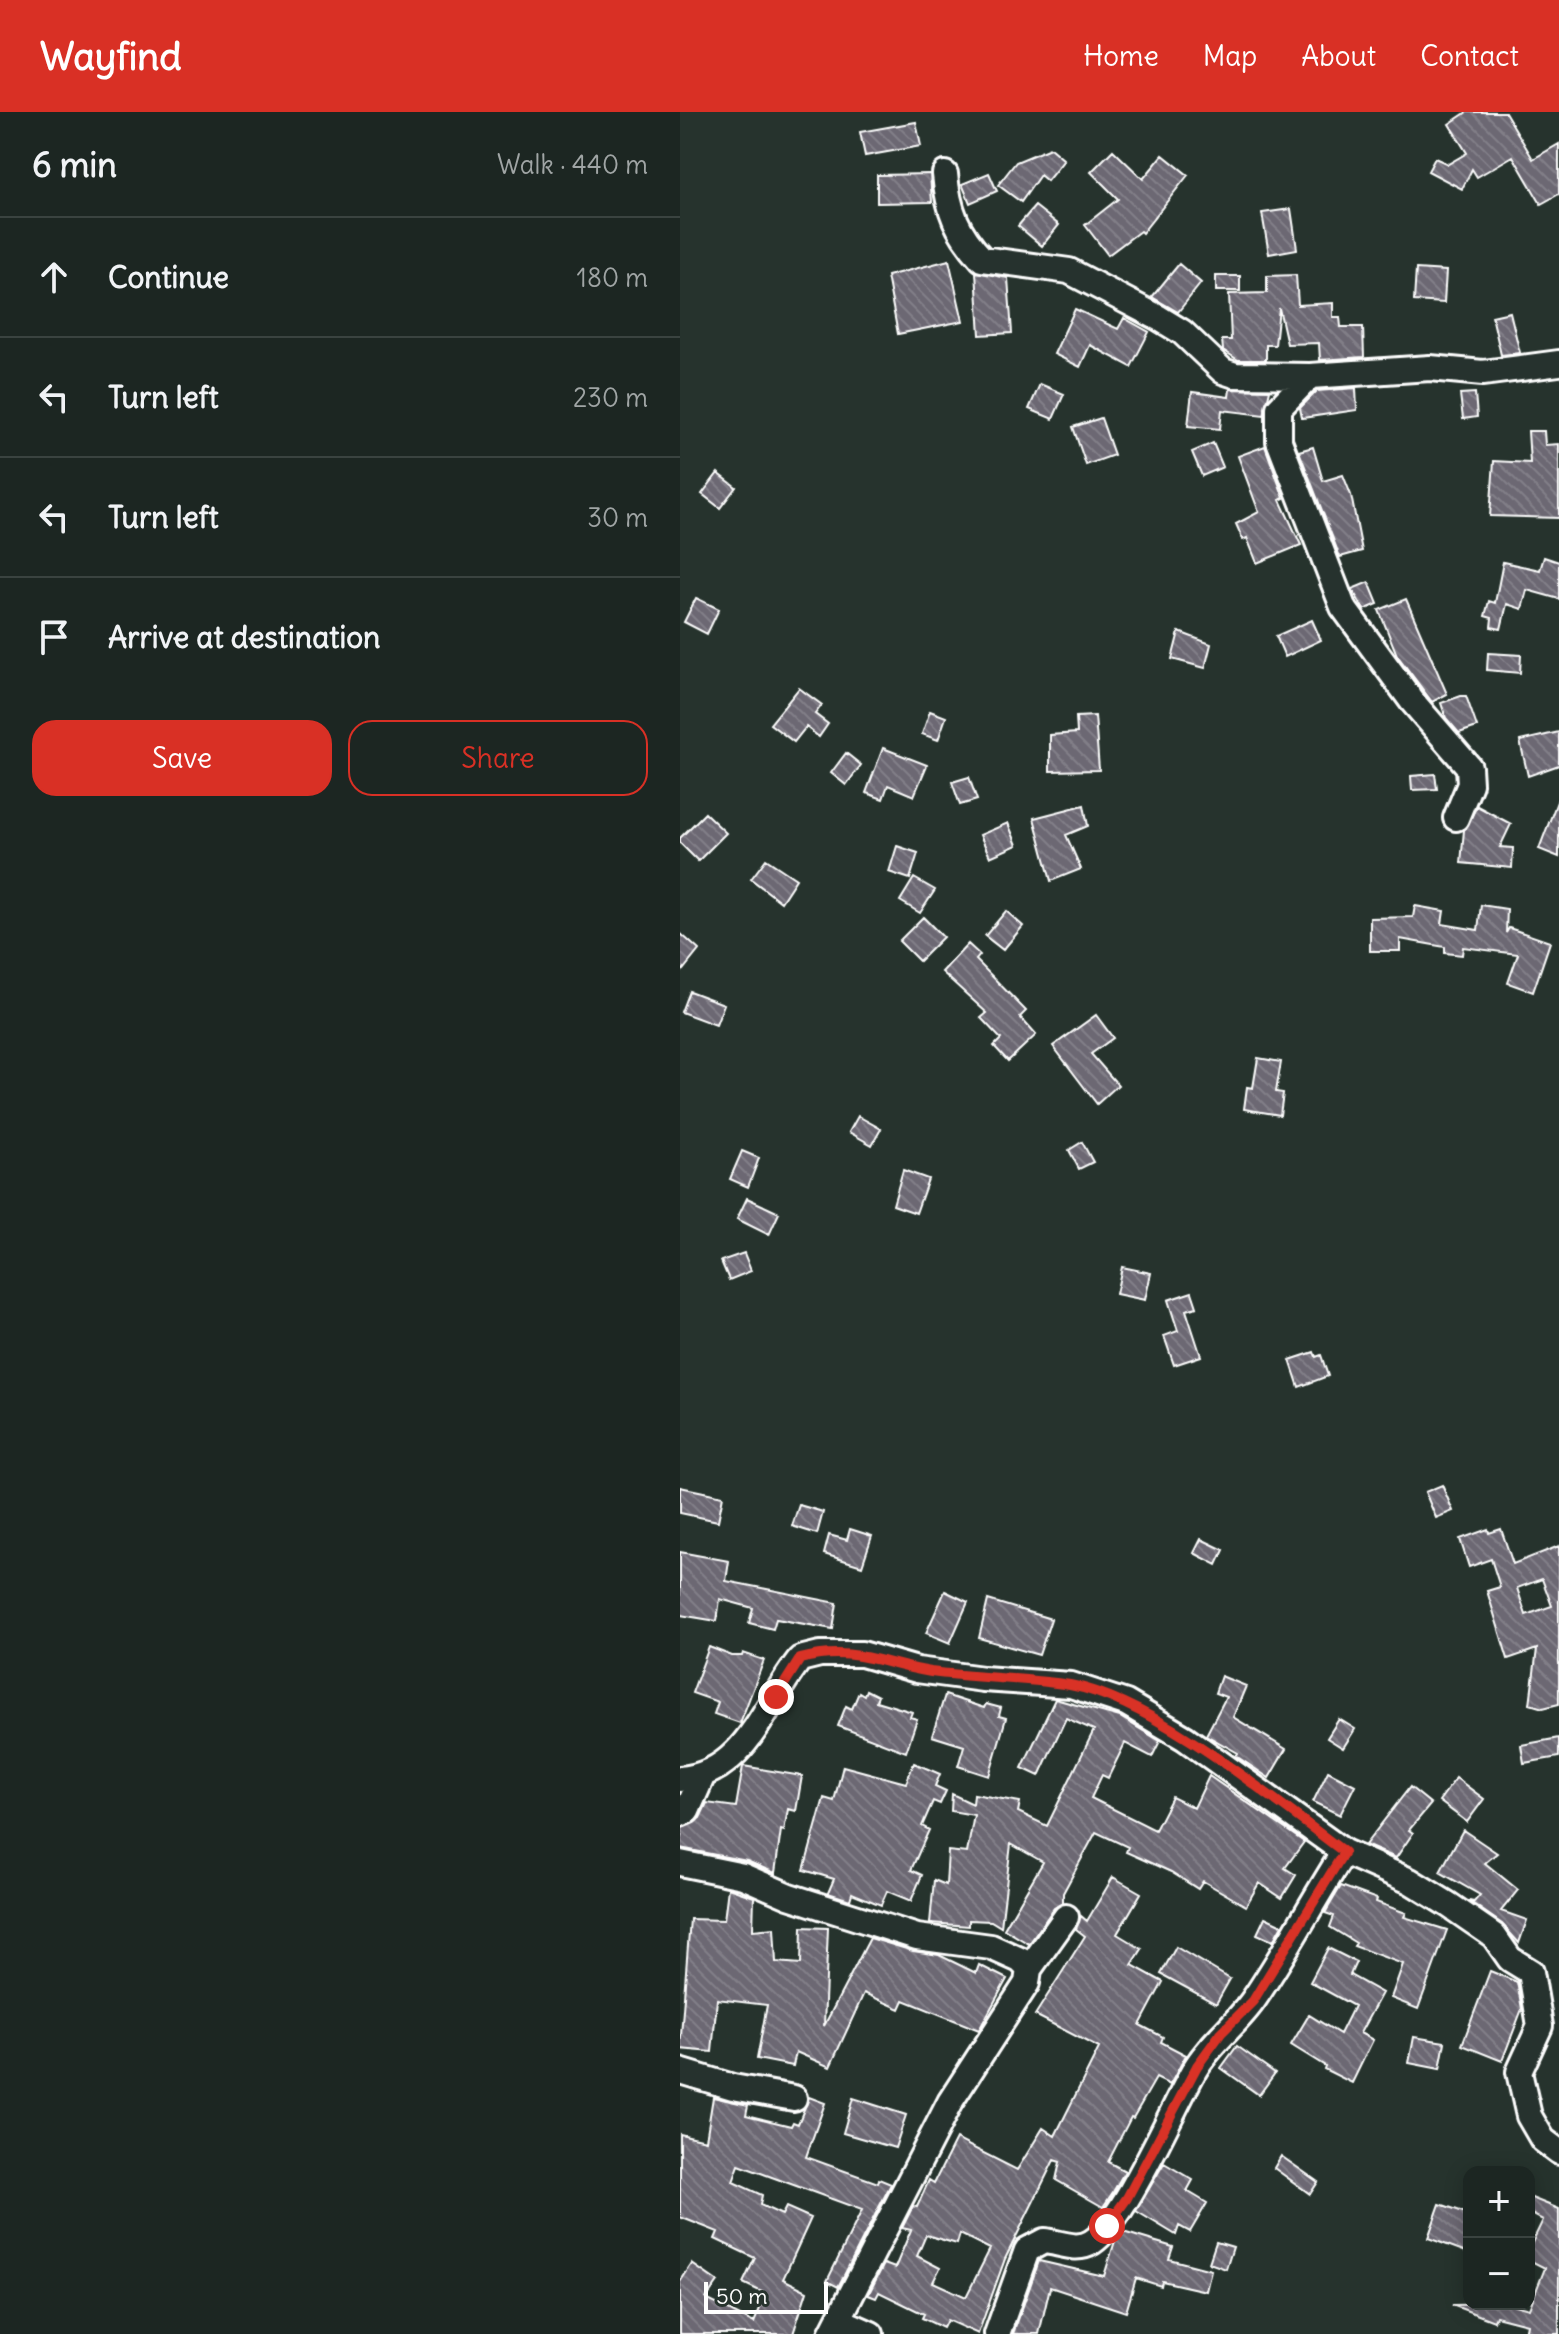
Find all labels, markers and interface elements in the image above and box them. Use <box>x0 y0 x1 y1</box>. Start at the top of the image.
text: Wayfind <box>40 33 182 80</box>
text: Home <box>1083 38 1159 74</box>
text: Map <box>1203 38 1257 74</box>
text: About <box>1301 38 1376 74</box>
text: Contact <box>1420 38 1519 74</box>
text: 6 min <box>32 143 117 186</box>
text: Walk · 440 m <box>497 148 648 181</box>
icon: ahead <box>32 255 76 299</box>
text: Continue <box>108 258 229 296</box>
text: 180 m <box>577 261 648 294</box>
icon: left <box>32 375 76 419</box>
text: Turn left <box>108 378 219 416</box>
text: 230 m <box>573 381 648 414</box>
icon: left <box>32 495 76 539</box>
text: Turn left <box>108 498 219 536</box>
text: 30 m <box>587 501 648 534</box>
icon: arrive <box>32 615 76 659</box>
text: Arrive at destination <box>108 618 380 656</box>
button: Save <box>32 720 332 796</box>
button: Share <box>348 720 648 796</box>
route end <box>758 1679 794 1715</box>
map controls <box>1463 2166 1535 2310</box>
button: + <box>1463 2166 1535 2238</box>
route start <box>1089 2208 1125 2244</box>
button: − <box>1463 2238 1535 2310</box>
scale bar <box>704 2278 828 2314</box>
text: 50 m <box>716 2282 768 2310</box>

